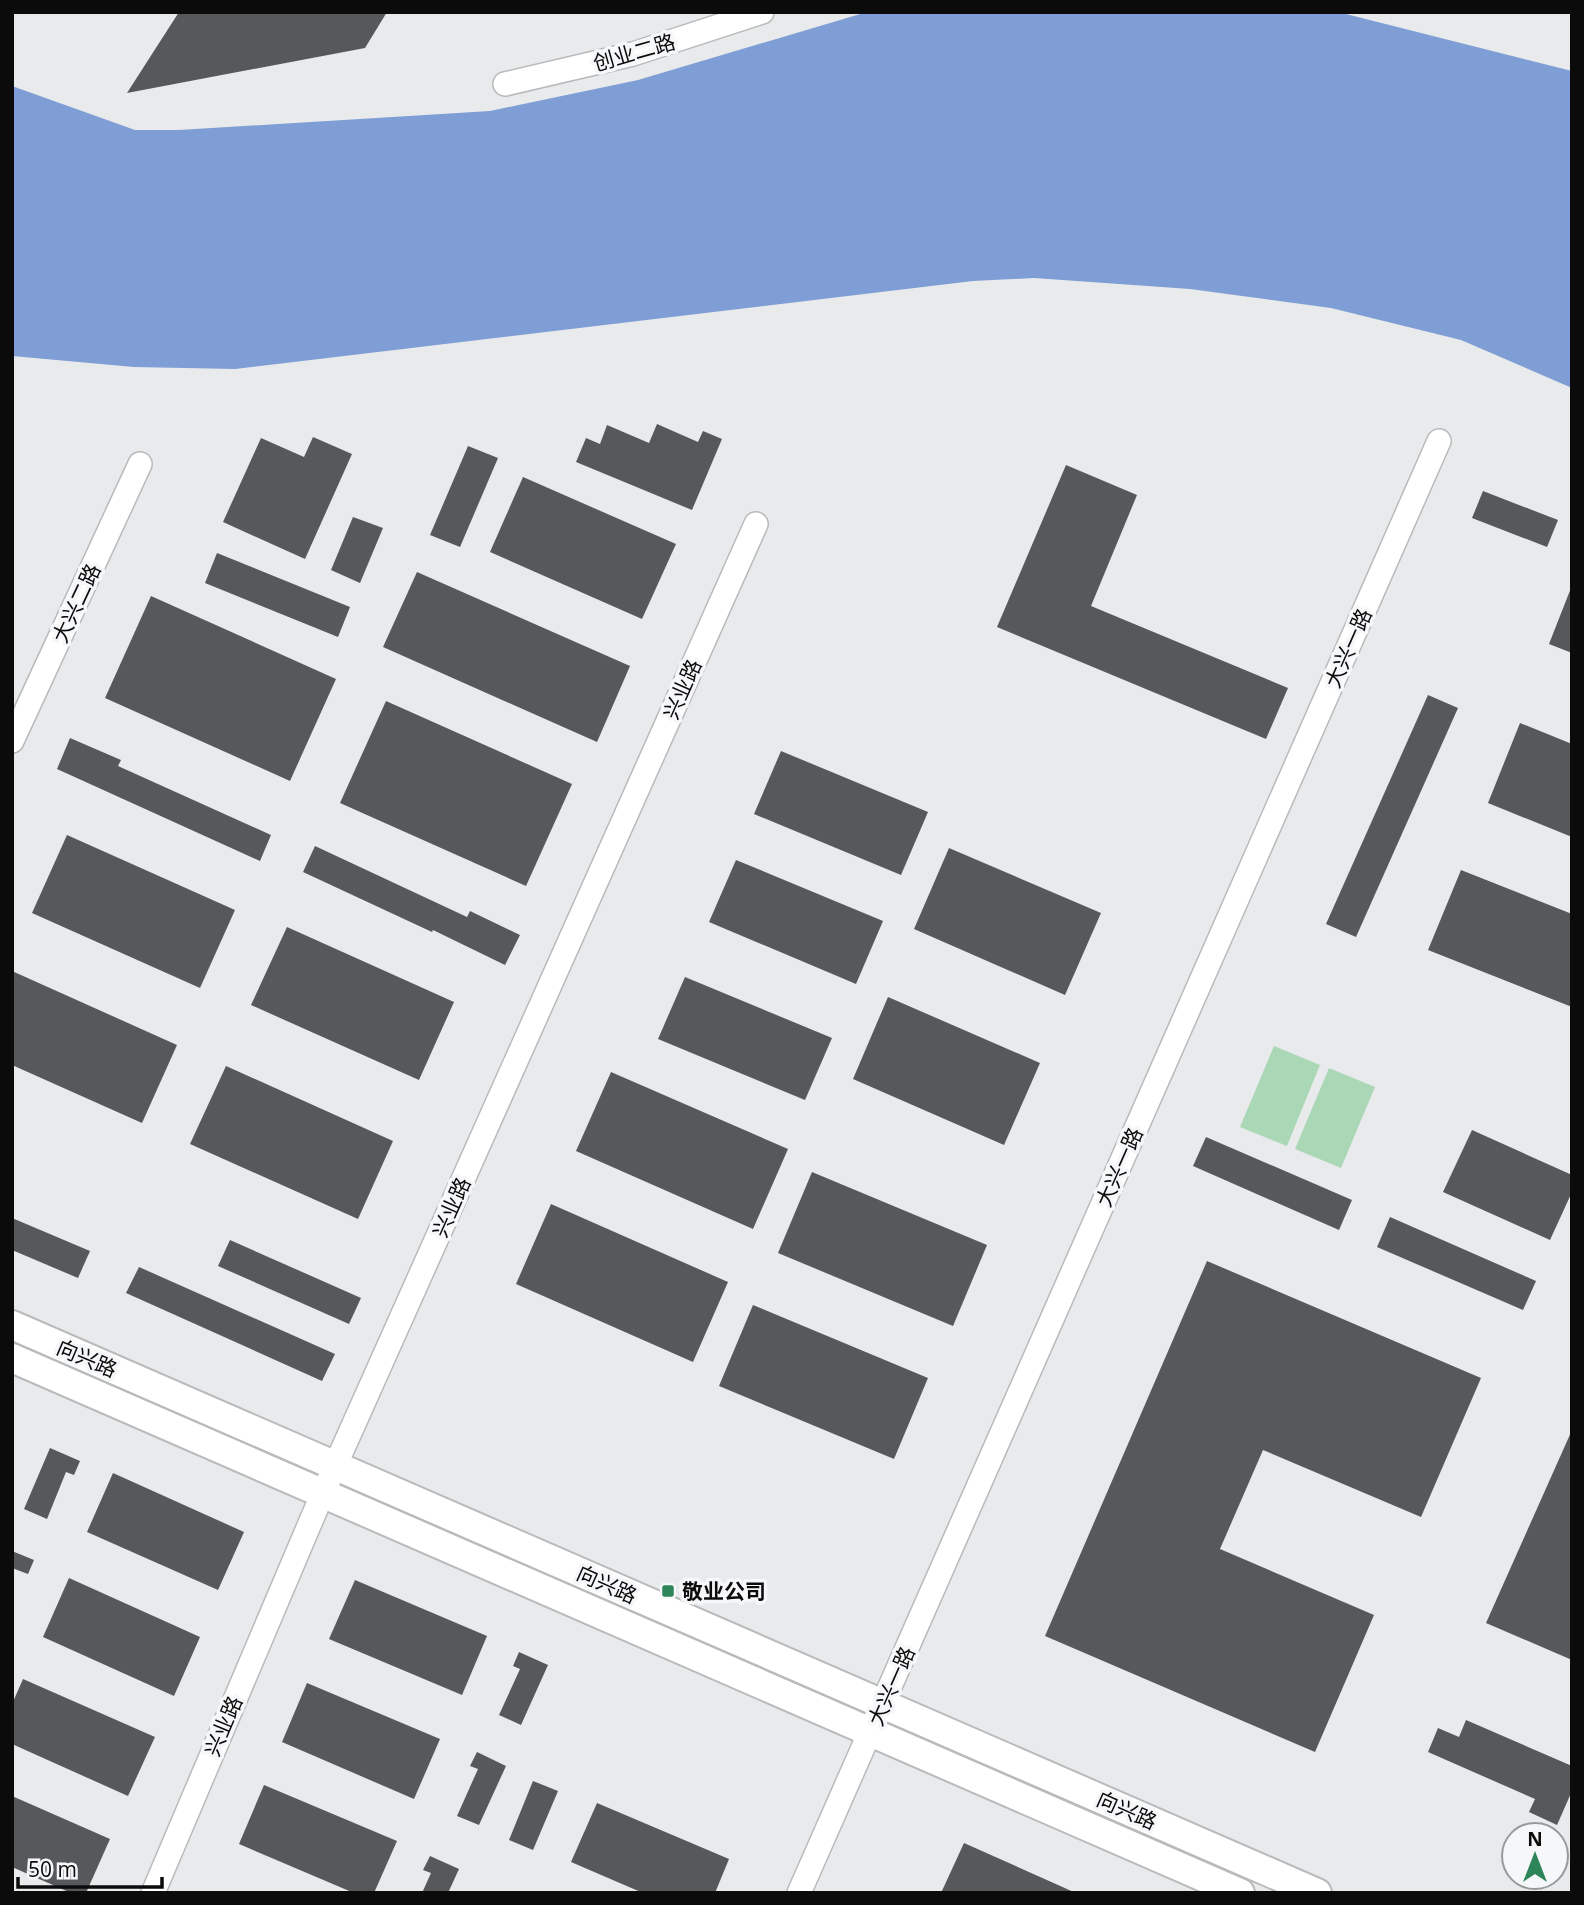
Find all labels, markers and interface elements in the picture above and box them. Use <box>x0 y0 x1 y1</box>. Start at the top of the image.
street label: 创业二路 <box>590 27 678 77</box>
street label: 大兴二路 <box>46 559 106 647</box>
street label: 大兴一路 <box>1318 604 1378 692</box>
street label: 兴业路 <box>656 655 708 723</box>
street label: 大兴一路 <box>1089 1123 1149 1211</box>
street label: 兴业路 <box>425 1173 477 1241</box>
street label: 向兴路 <box>53 1333 121 1383</box>
street label: 向兴路 <box>573 1558 641 1610</box>
place label: 敬业公司 <box>682 1577 766 1605</box>
marker: 敬业公司 <box>660 1583 676 1599</box>
street label: 大兴一路 <box>861 1642 921 1730</box>
street label: 兴业路 <box>198 1692 248 1760</box>
street label: 向兴路 <box>1093 1784 1161 1836</box>
north arrow <box>1500 1821 1570 1891</box>
text: N <box>1527 1826 1543 1852</box>
scale bar <box>18 1846 161 1890</box>
text: 50 m <box>28 1855 77 1883</box>

